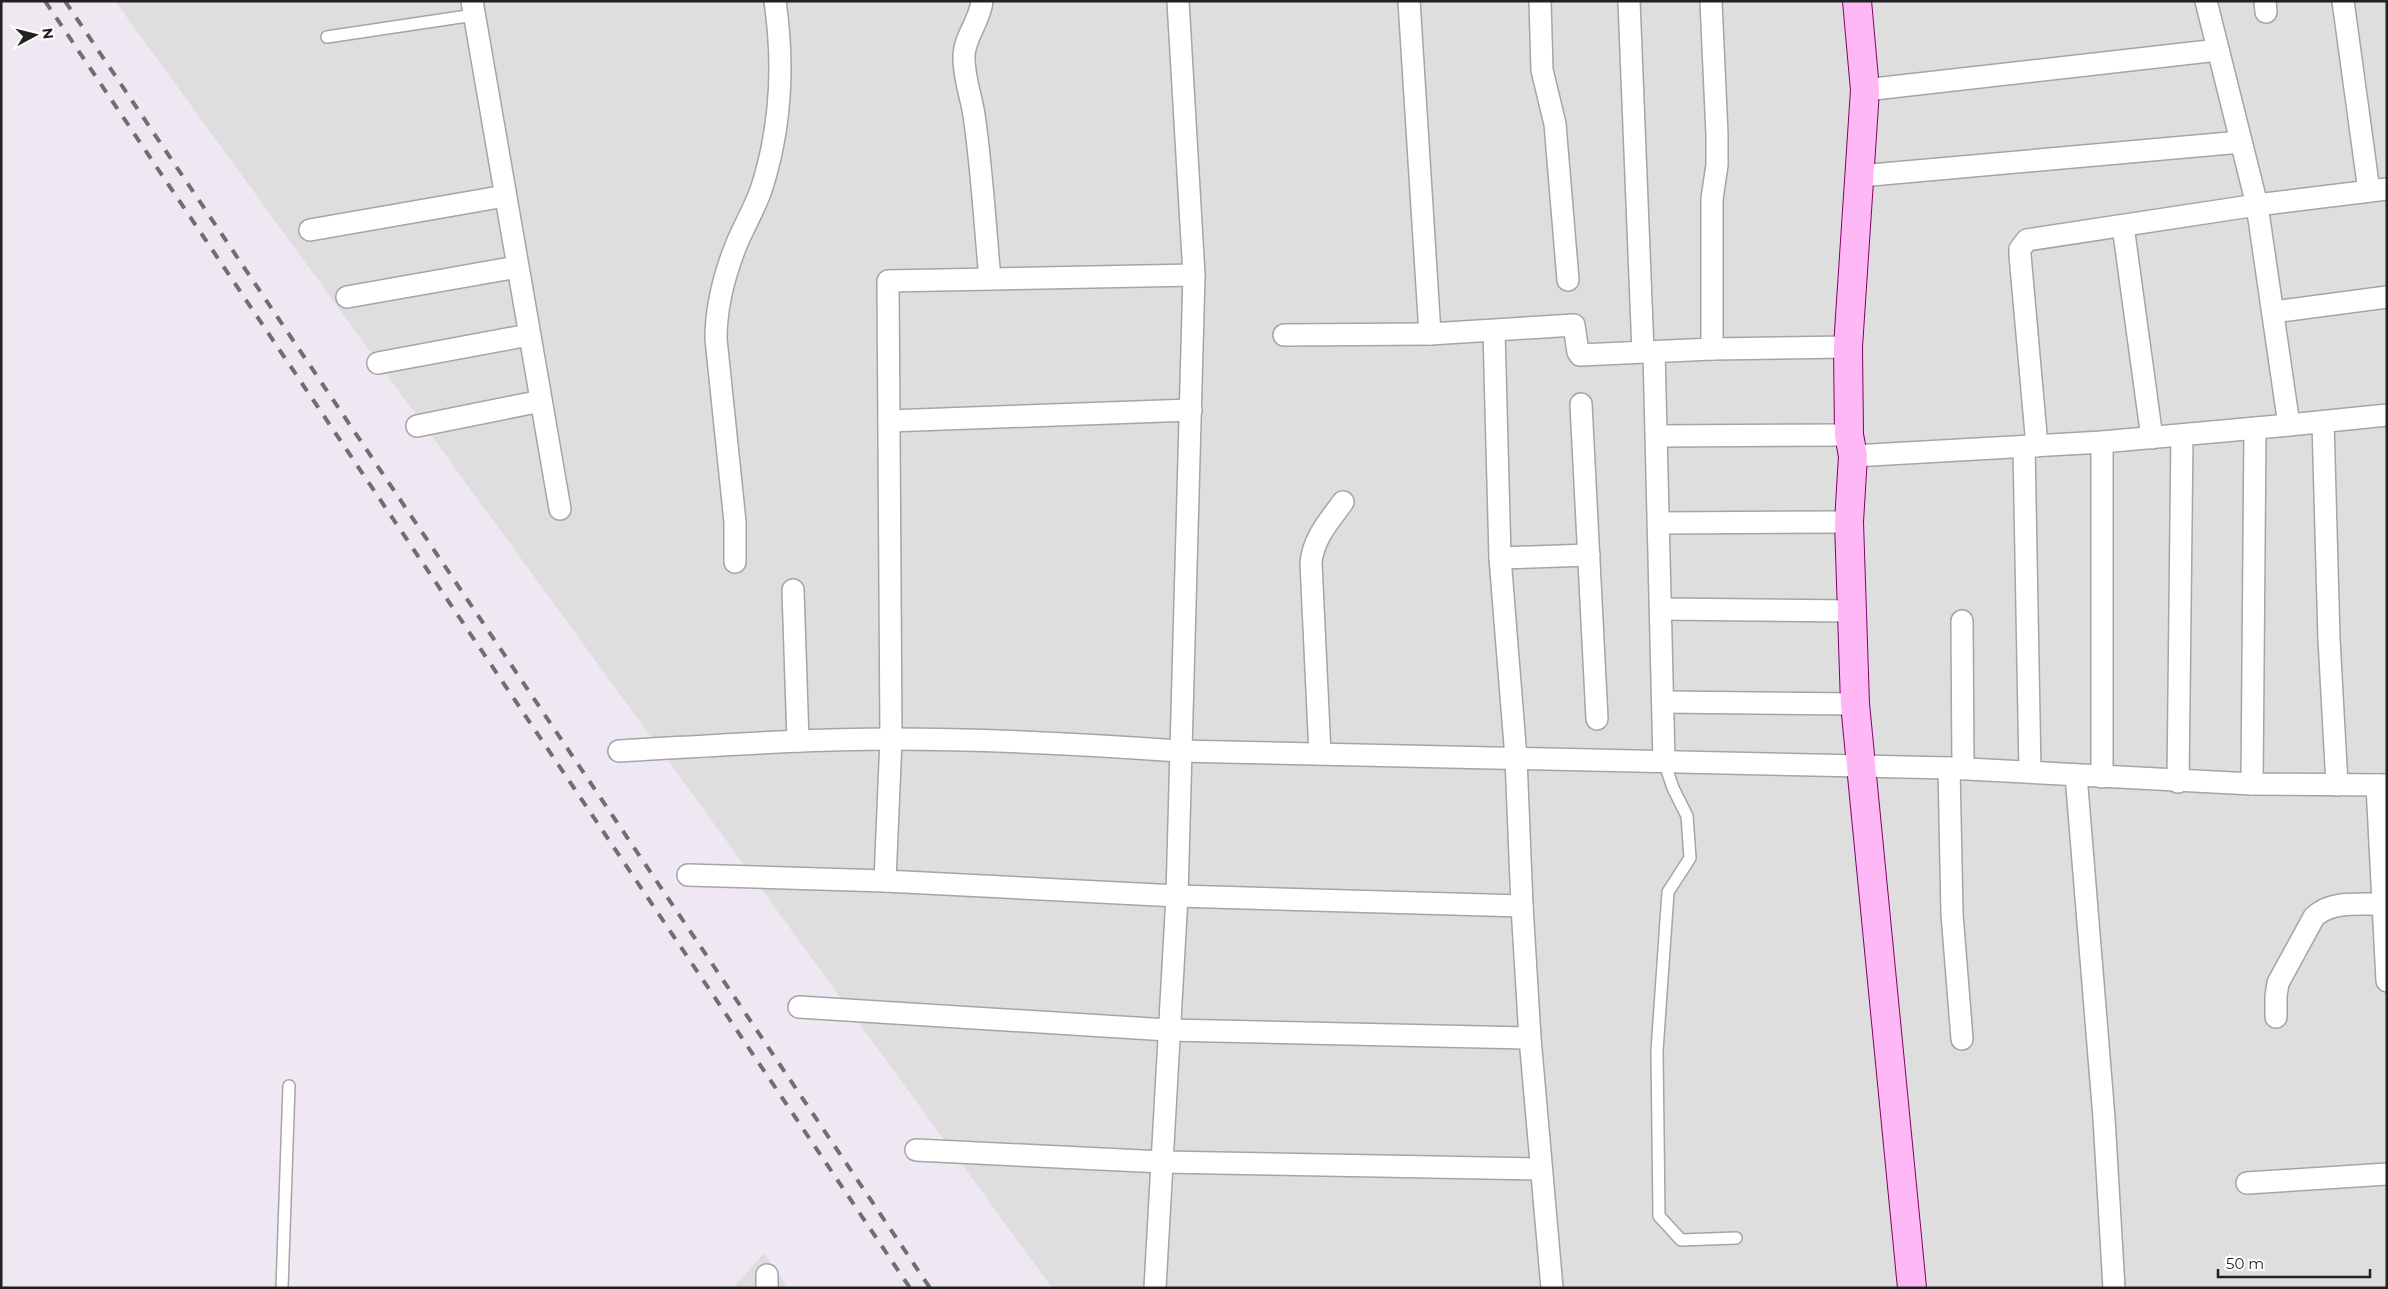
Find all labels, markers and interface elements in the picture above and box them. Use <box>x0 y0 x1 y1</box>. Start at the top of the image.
north arrow <box>10 10 60 60</box>
text: N <box>38 27 58 40</box>
scale bar <box>2218 1246 2370 1278</box>
text: 50 m <box>2226 1254 2264 1273</box>

